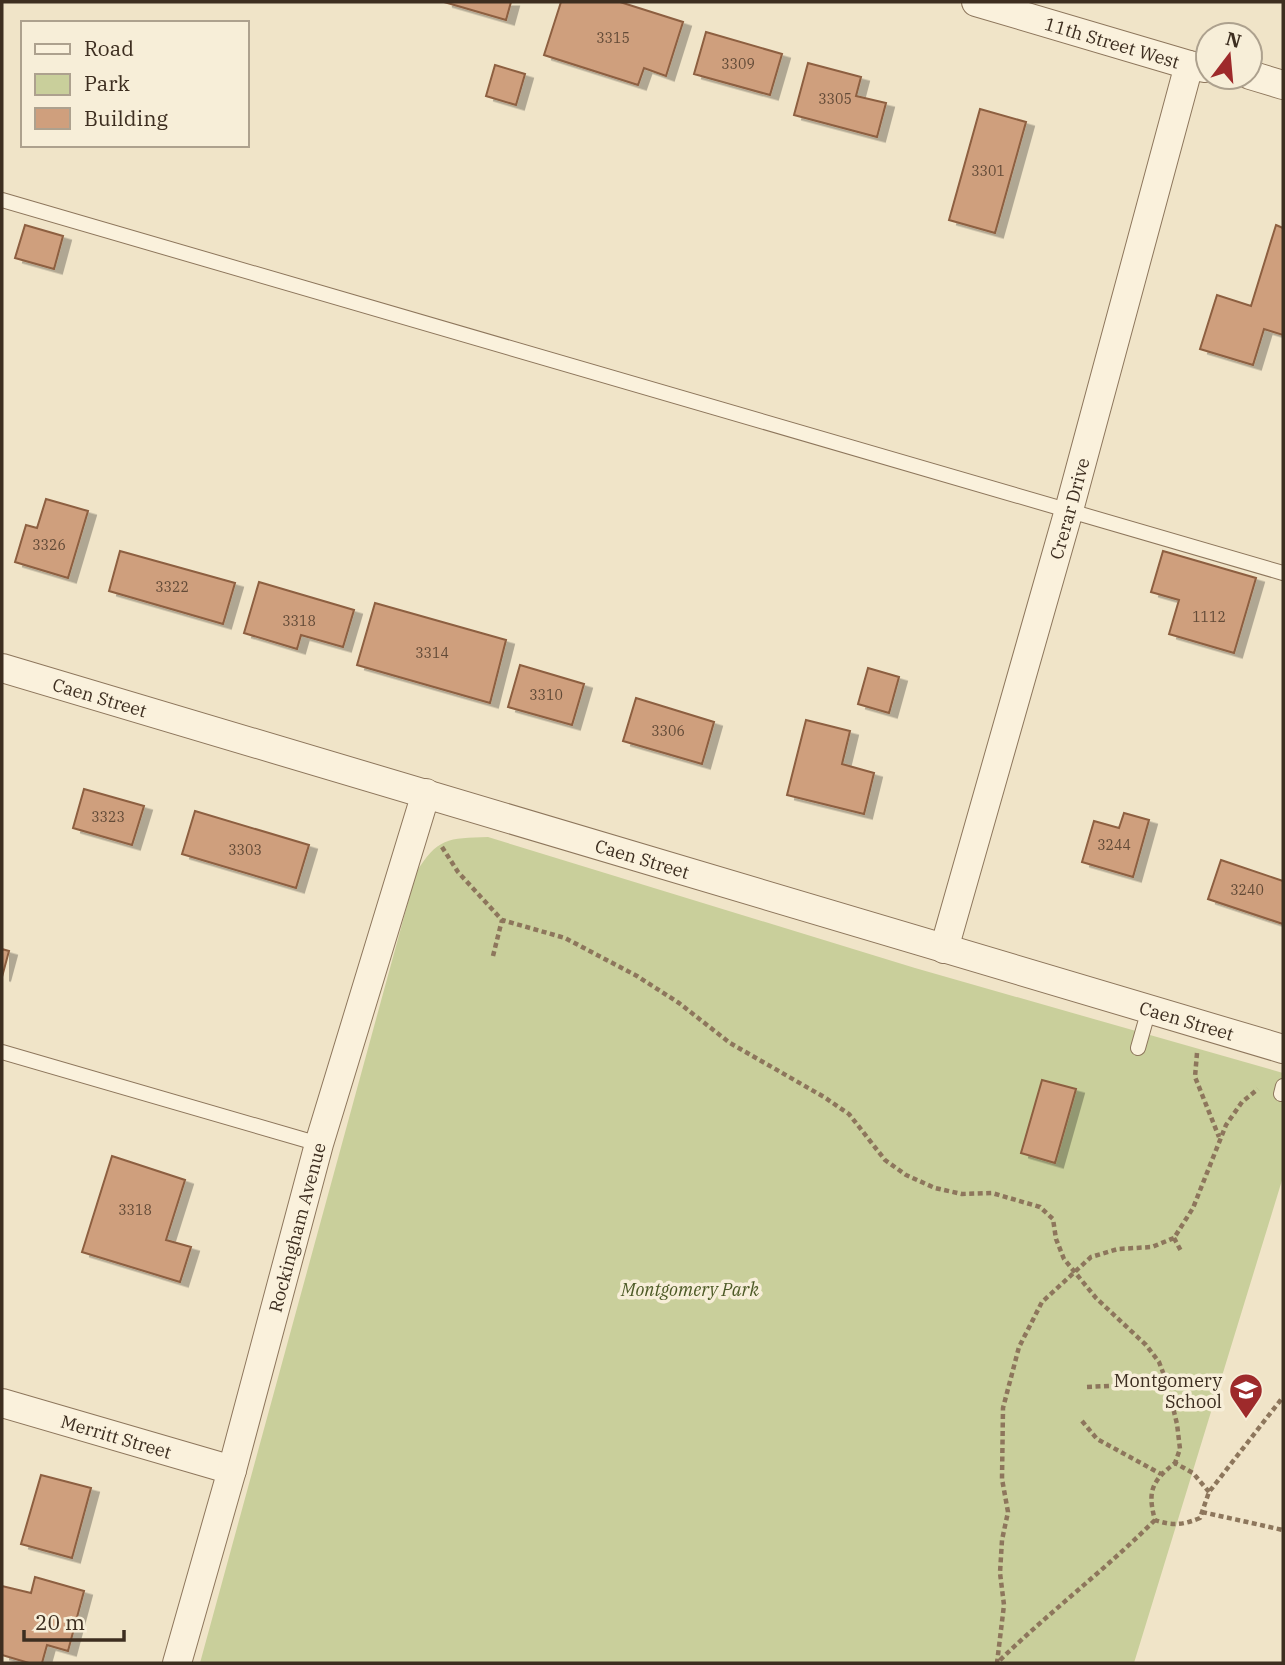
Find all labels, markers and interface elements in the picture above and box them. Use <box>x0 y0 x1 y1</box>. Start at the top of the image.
street label: 11th Street West <box>1042 11 1182 73</box>
legend <box>21 21 248 147</box>
north arrow <box>1194 21 1264 91</box>
text: N <box>1223 26 1244 53</box>
house number: 3315 <box>596 29 630 47</box>
text: Road <box>84 34 134 62</box>
house number: 3309 <box>721 55 755 73</box>
text: Park <box>84 69 131 97</box>
house number: 3305 <box>818 90 852 108</box>
text: Building <box>84 104 169 132</box>
house number: 3301 <box>971 162 1005 180</box>
street label: Crerar Drive <box>1044 455 1094 562</box>
house number: 3326 <box>32 536 66 554</box>
house number: 3322 <box>155 578 189 596</box>
house number: 1112 <box>1192 608 1226 626</box>
house number: 3318 <box>282 612 316 630</box>
house number: 3314 <box>415 644 449 662</box>
street label: Caen Street <box>50 672 150 722</box>
house number: 3310 <box>529 686 563 704</box>
house number: 3306 <box>651 722 685 740</box>
house number: 3323 <box>91 808 125 826</box>
street label: Caen Street <box>592 834 692 883</box>
house number: 3244 <box>1097 836 1131 854</box>
house number: 3303 <box>228 841 262 859</box>
house number: 3240 <box>1230 881 1264 899</box>
street label: Caen Street <box>1137 995 1237 1045</box>
street label: Rockingham Avenue <box>263 1140 330 1315</box>
house number: 3318 <box>118 1201 152 1219</box>
park label: Montgomery Park <box>620 1278 759 1301</box>
place label: Montgomery School <box>1114 1369 1222 1413</box>
school or university icon: Montgomery School <box>1227 1371 1265 1420</box>
street label: Merritt Street <box>58 1409 174 1463</box>
scale bar <box>24 1598 124 1642</box>
text: 20 m <box>35 1608 85 1636</box>

